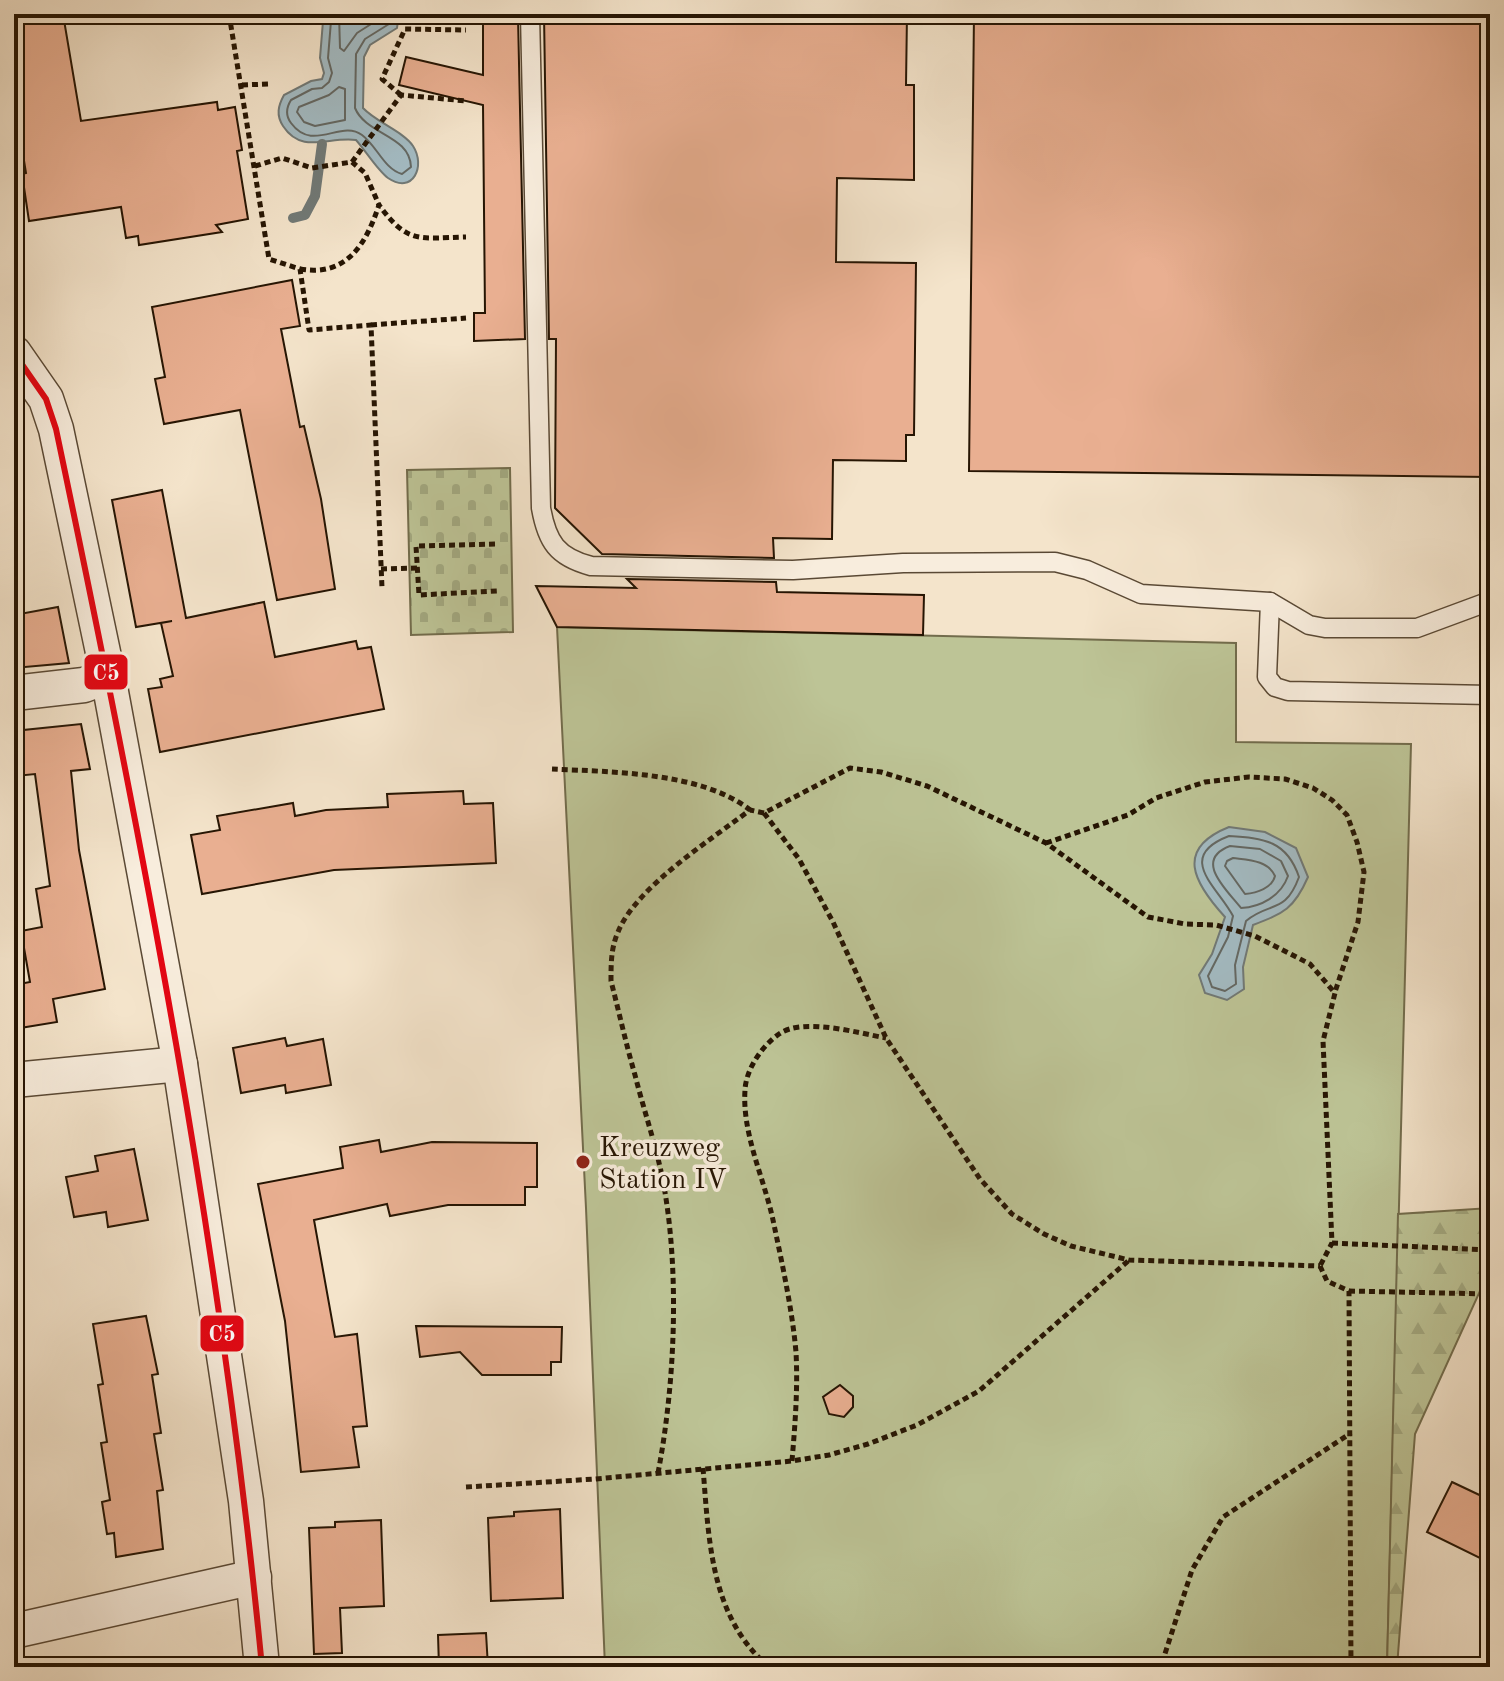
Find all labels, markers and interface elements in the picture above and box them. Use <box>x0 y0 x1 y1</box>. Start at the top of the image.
line badge: C5 <box>83 653 129 691</box>
text: C5 <box>92 663 120 685</box>
place label: Kreuzweg Station IV <box>599 1135 727 1195</box>
marker: Kreuzweg Station IV <box>574 1153 592 1171</box>
line badge: C5 <box>199 1314 245 1353</box>
text: C5 <box>208 1324 236 1346</box>

